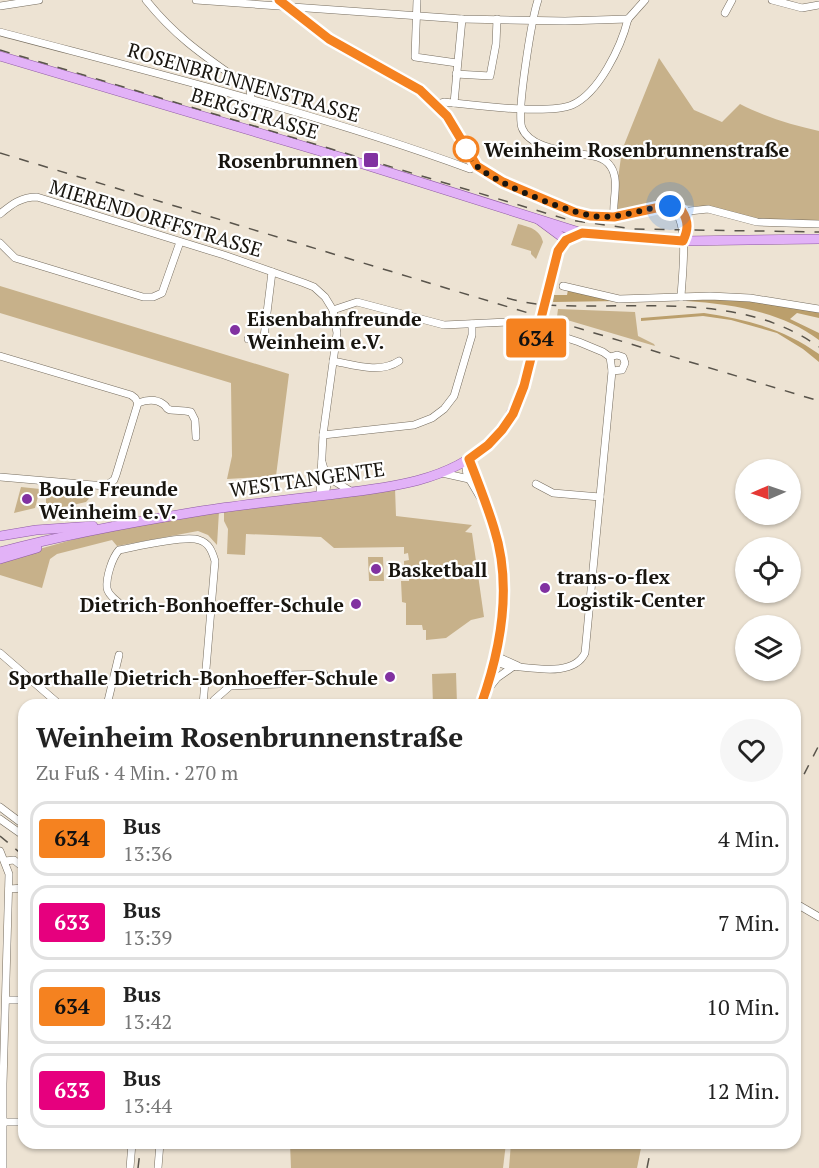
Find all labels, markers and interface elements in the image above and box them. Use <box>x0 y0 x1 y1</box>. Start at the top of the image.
street label: ROSENBRUNNENSTRASSE <box>125 36 363 128</box>
street label: BERGSTRASSE <box>188 81 322 145</box>
marker: Weinheim Rosenbrunnenstraße <box>453 136 479 162</box>
place label: Weinheim Rosenbrunnenstraße <box>484 136 789 163</box>
place label: Rosenbrunnen <box>218 147 358 174</box>
marker: Rosenbrunnen <box>362 151 380 169</box>
street label: MIERENDORFFSTRASSE <box>46 173 266 263</box>
your location <box>655 191 685 221</box>
place label: Eisenbahnfreunde Weinheim e.V. <box>247 305 422 355</box>
line badge: 634 <box>502 318 570 358</box>
marker: Eisenbahnfreunde Weinheim e.V. <box>228 323 242 337</box>
text: 634 <box>518 324 554 352</box>
street label: WESTTANGENTE <box>228 455 386 503</box>
north arrow <box>735 459 801 525</box>
map controls <box>735 459 801 681</box>
place label: Boule Freunde Weinheim e.V. <box>39 475 178 525</box>
marker: Boule Freunde Weinheim e.V. <box>20 492 34 506</box>
button: locate <box>735 537 801 603</box>
place label: Basketball <box>388 556 488 583</box>
marker: Basketball <box>369 562 383 576</box>
place label: trans-o-flex Logistik-Center <box>557 563 705 613</box>
marker: trans-o-flex Logistik-Center <box>538 581 552 595</box>
place label: Dietrich-Bonhoeffer-Schule <box>80 591 344 618</box>
marker: Dietrich-Bonhoeffer-Schule <box>349 597 363 611</box>
button: layers <box>735 615 801 681</box>
place label: Sporthalle Dietrich-Bonhoeffer-Schule <box>8 664 378 691</box>
marker: Sporthalle Dietrich-Bonhoeffer-Schule <box>383 670 397 684</box>
text: Weinheim Rosenbrunnenstraße <box>36 718 463 755</box>
button: heart <box>720 719 783 782</box>
text: Zu Fuß · 4 Min. · 270 m <box>36 759 238 786</box>
text: Bus <box>123 811 161 840</box>
text: 634 <box>54 824 90 852</box>
text: 4 Min. <box>718 824 780 853</box>
text: 13:36 <box>123 840 172 867</box>
text: Bus <box>123 895 161 924</box>
text: 633 <box>54 908 90 936</box>
text: 7 Min. <box>718 908 780 937</box>
text: 13:39 <box>123 924 172 951</box>
text: Bus <box>123 979 161 1008</box>
text: 634 <box>54 992 90 1020</box>
text: 10 Min. <box>706 992 780 1021</box>
text: 13:42 <box>123 1008 172 1035</box>
text: Bus <box>123 1063 161 1092</box>
text: 633 <box>54 1076 90 1104</box>
text: 12 Min. <box>706 1076 780 1105</box>
text: 13:44 <box>123 1092 172 1119</box>

